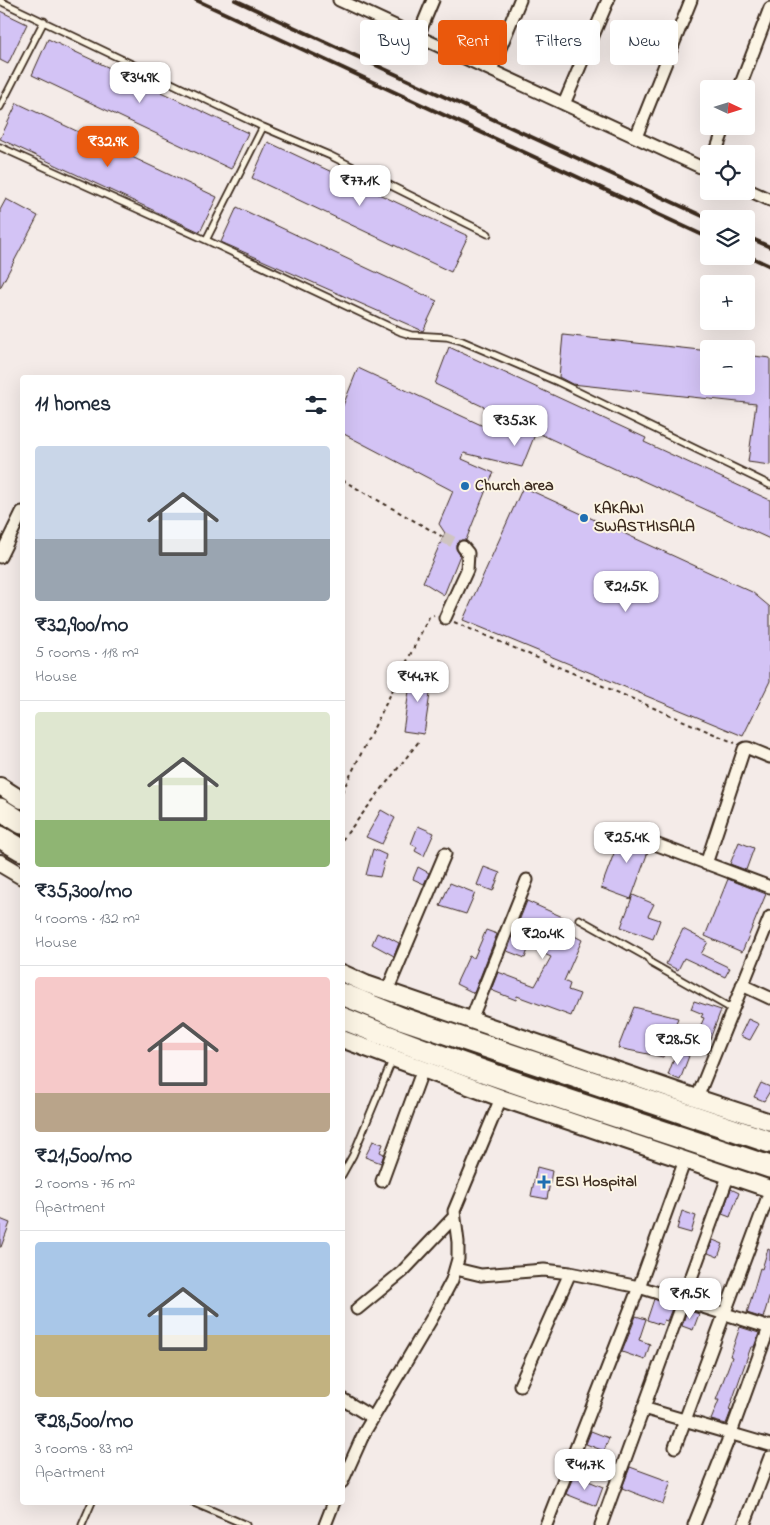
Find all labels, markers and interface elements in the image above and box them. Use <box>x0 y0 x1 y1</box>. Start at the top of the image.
chip: Buy <box>360 20 428 65</box>
chip: Rent <box>438 20 507 65</box>
chip: Filters <box>517 20 600 65</box>
chip: New <box>610 20 678 65</box>
pin: ₹34.9K <box>99 62 181 104</box>
text: ₹34.9K <box>121 66 159 90</box>
north arrow <box>700 80 755 135</box>
map controls <box>700 80 755 395</box>
pin: ₹32.9K <box>67 126 149 168</box>
text: ₹32.9K <box>88 130 128 154</box>
button: locate <box>700 145 755 200</box>
pin: ₹77.1K <box>319 164 401 207</box>
text: ₹77.1K <box>341 169 379 193</box>
button: layers <box>700 210 755 265</box>
button: + <box>700 275 755 330</box>
button: − <box>700 340 755 395</box>
text: 11 homes <box>35 390 111 420</box>
icon: filters <box>302 391 330 419</box>
pin: ₹35.3K <box>474 404 556 447</box>
text: ₹35.3K <box>494 409 537 433</box>
place label: Church area <box>475 474 554 498</box>
icon: home <box>138 479 228 569</box>
marker: Church area <box>459 480 471 492</box>
place label: KAKANI SWASTHISALA <box>594 497 695 539</box>
marker: KAKANI SWASTHISALA <box>578 512 590 524</box>
pin: ₹21.5K <box>585 570 667 613</box>
text: ₹21.5K <box>605 575 647 599</box>
text: ₹32,900/mo <box>35 611 129 641</box>
text: 5 rooms · 118 m² <box>35 641 139 665</box>
pin: ₹44.7K <box>377 660 459 703</box>
text: House <box>35 665 77 689</box>
text: ₹44.7K <box>398 665 438 689</box>
icon: home <box>138 744 228 834</box>
pin: ₹25.4K <box>586 822 668 864</box>
text: ₹25.4K <box>605 826 649 850</box>
text: ₹35,300/mo <box>35 877 132 907</box>
text: 4 rooms · 132 m² <box>35 907 140 931</box>
pin: ₹20.4K <box>502 918 584 960</box>
text: ₹20.4K <box>522 922 564 946</box>
text: House <box>35 931 77 955</box>
icon: home <box>138 1009 228 1099</box>
pin: ₹28.5K <box>637 1024 719 1066</box>
text: ₹28.5K <box>656 1028 700 1052</box>
text: ₹21,500/mo <box>35 1142 132 1172</box>
place label: ESI Hospital <box>555 1170 637 1194</box>
text: 2 rooms · 76 m² <box>35 1172 135 1196</box>
marker: ESI Hospital <box>537 1175 551 1189</box>
text: Apartment <box>35 1196 105 1220</box>
icon: home <box>138 1274 228 1364</box>
pin: ₹19.5K <box>649 1278 731 1320</box>
text: ₹19.5K <box>670 1282 710 1306</box>
text: ₹28,500/mo <box>35 1407 133 1437</box>
text: 3 rooms · 83 m² <box>35 1437 133 1461</box>
pin: ₹41.7K <box>544 1448 626 1491</box>
text: ₹41.7K <box>566 1453 604 1477</box>
text: Apartment <box>35 1461 105 1485</box>

